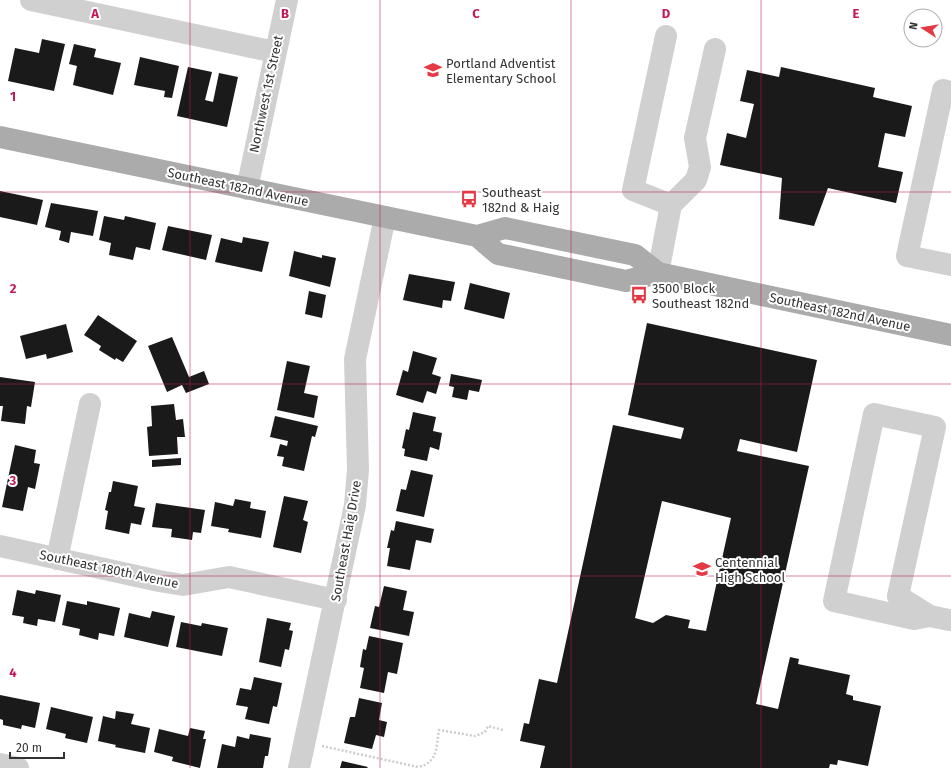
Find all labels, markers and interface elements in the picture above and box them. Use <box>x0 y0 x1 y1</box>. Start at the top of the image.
text: A <box>90 6 99 21</box>
text: B <box>281 6 289 21</box>
text: C <box>472 6 480 21</box>
text: D <box>662 6 671 21</box>
text: E <box>853 6 860 21</box>
north arrow <box>903 8 943 48</box>
text: N <box>907 21 921 31</box>
street label: Northwest 1st Street <box>246 34 286 154</box>
place label: Portland Adventist Elementary School <box>446 56 556 86</box>
school or university icon: Portland Adventist Elementary School <box>423 60 443 80</box>
text: 1 <box>10 89 16 104</box>
street label: Southeast 182nd Avenue <box>166 165 310 209</box>
place label: Southeast 182nd & Haig <box>482 185 559 215</box>
bus stop icon: Southeast 182nd & Haig <box>459 189 479 209</box>
text: 2 <box>10 281 17 296</box>
place label: 3500 Block Southeast 182nd <box>652 281 749 311</box>
bus stop icon: 3500 Block Southeast 182nd <box>629 285 649 305</box>
street label: Southeast 182nd Avenue <box>768 290 912 334</box>
text: 3 <box>9 473 17 488</box>
street label: Southeast Haig Drive <box>328 479 364 603</box>
street label: Southeast 180th Avenue <box>38 547 180 591</box>
place label: Centennial High School <box>715 555 785 585</box>
school or university icon: Centennial High School <box>692 559 712 579</box>
text: 4 <box>9 665 17 680</box>
scale bar <box>10 734 64 760</box>
text: 20 m <box>16 741 42 755</box>

